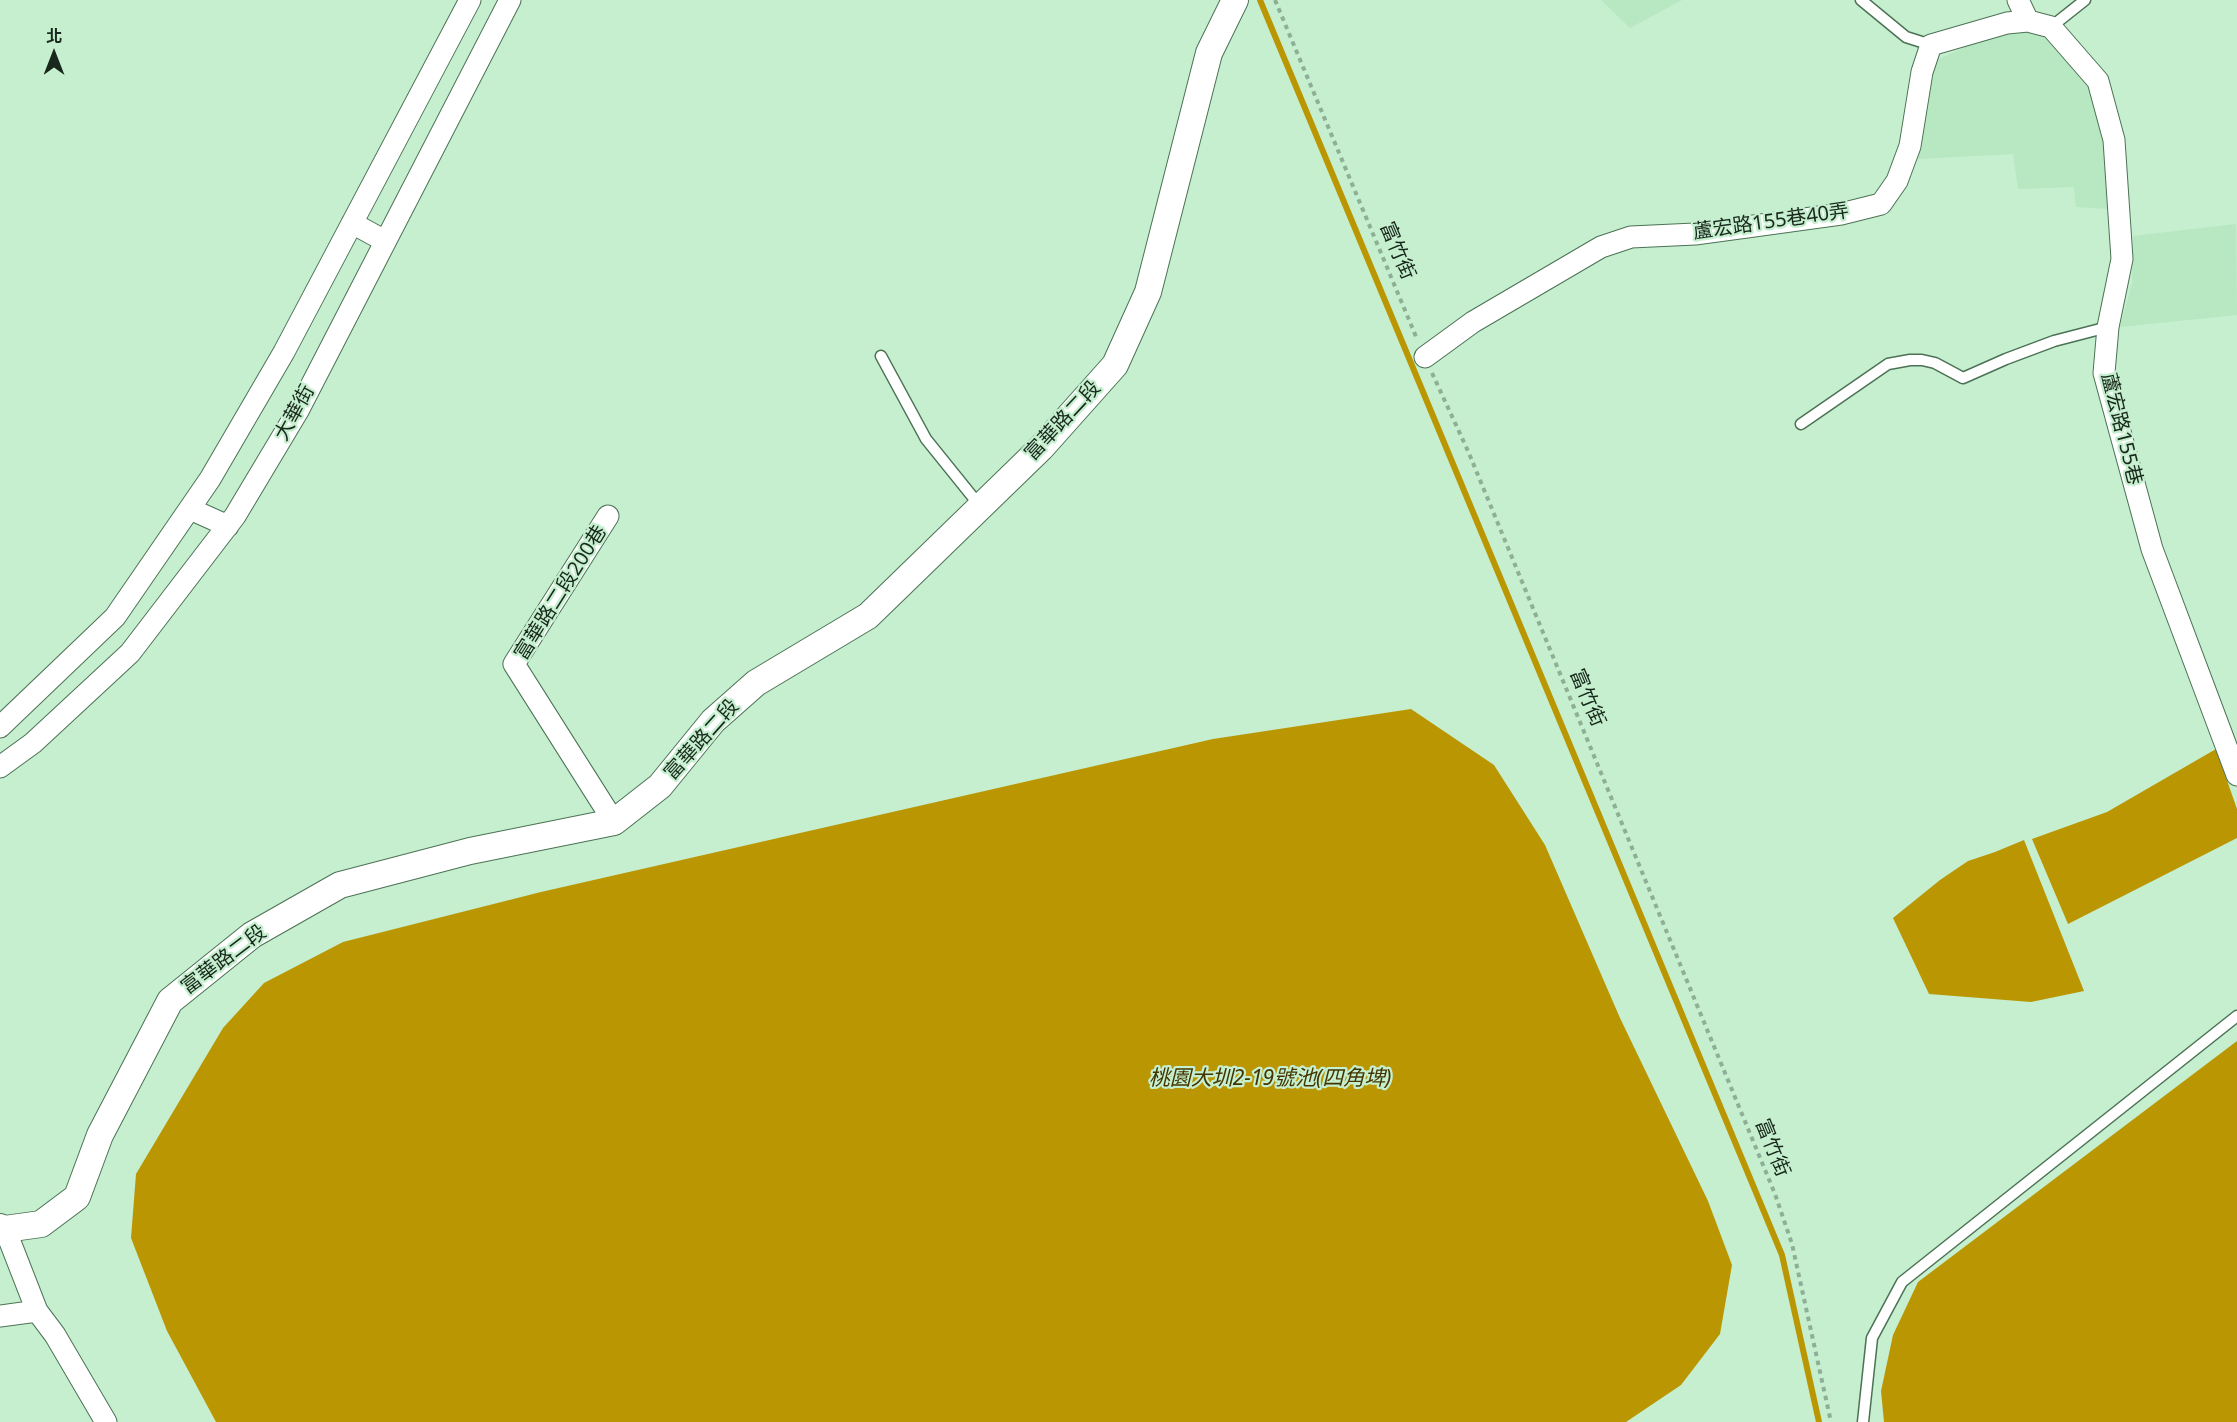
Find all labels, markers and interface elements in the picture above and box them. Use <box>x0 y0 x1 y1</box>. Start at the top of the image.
north arrow <box>24 24 84 84</box>
text: 北 <box>46 25 62 47</box>
street label: 蘆宏路155巷40弄 <box>1691 199 1851 245</box>
street label: 富竹街 <box>1374 219 1420 283</box>
street label: 蘆宏路155巷 <box>2096 371 2146 487</box>
street label: 富華路二段 <box>1020 376 1106 466</box>
street label: 大華街 <box>270 381 320 445</box>
street label: 富華路二段200巷 <box>510 521 612 665</box>
street label: 富竹街 <box>1564 666 1610 730</box>
street label: 富華路二段 <box>660 695 744 785</box>
street label: 富華路二段 <box>177 920 271 1000</box>
water label: 桃園大圳2-19號池(四角埤) <box>1149 1066 1391 1092</box>
street label: 富竹街 <box>1750 1116 1794 1180</box>

